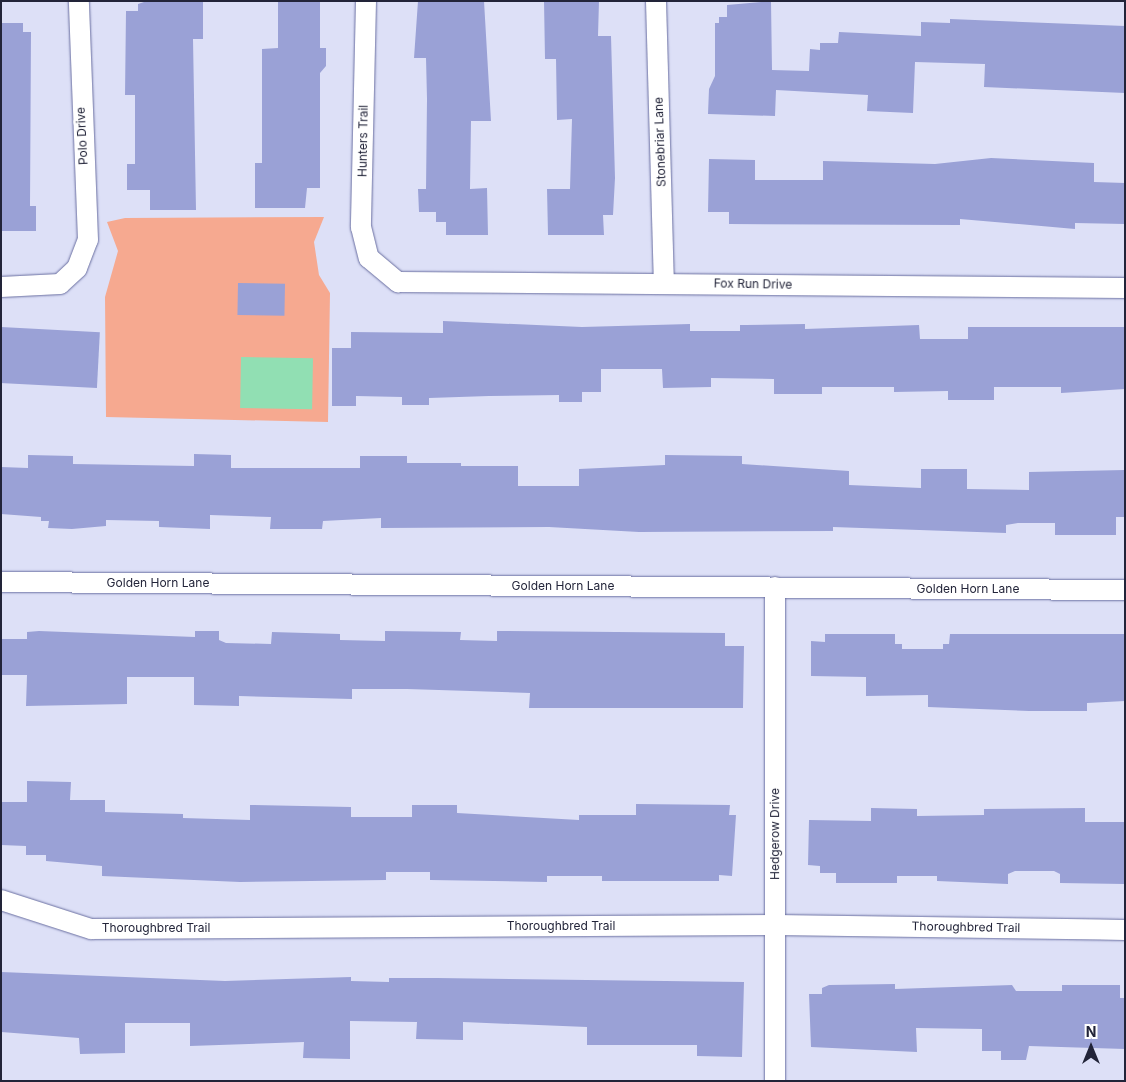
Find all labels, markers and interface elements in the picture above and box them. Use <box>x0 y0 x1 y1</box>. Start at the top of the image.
street label: Stonebriar Lane <box>651 97 669 187</box>
street label: Hunters Trail <box>355 105 371 177</box>
street label: Polo Drive <box>73 107 91 165</box>
street label: Fox Run Drive <box>714 276 792 292</box>
street label: Golden Horn Lane <box>107 576 209 590</box>
street label: Golden Horn Lane <box>512 579 614 593</box>
street label: Golden Horn Lane <box>917 582 1019 596</box>
street label: Hedgerow Drive <box>768 788 782 880</box>
street label: Thoroughbred Trail <box>507 919 615 933</box>
street label: Thoroughbred Trail <box>912 919 1020 935</box>
street label: Thoroughbred Trail <box>102 921 210 935</box>
north arrow <box>1066 1022 1116 1072</box>
text: N <box>1086 1023 1096 1040</box>

